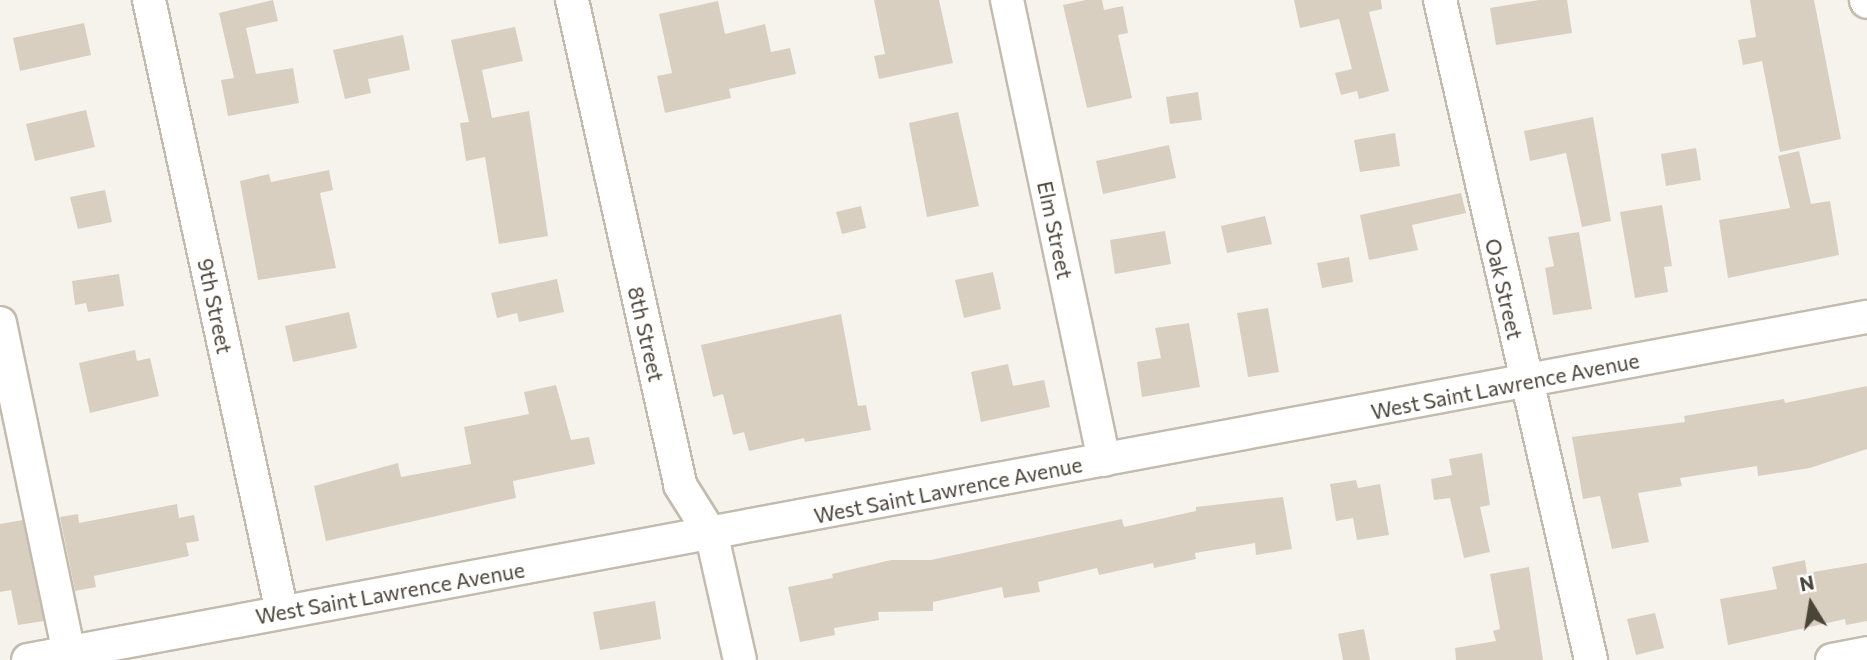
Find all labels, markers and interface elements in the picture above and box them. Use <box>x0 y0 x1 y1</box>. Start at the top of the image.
street label: Elm Street <box>1032 179 1078 281</box>
street label: Oak Street <box>1480 236 1528 342</box>
street label: 9th Street <box>193 256 237 356</box>
street label: 8th Street <box>623 284 669 384</box>
street label: West Saint Lawrence Avenue <box>1369 348 1641 424</box>
street label: West Saint Lawrence Avenue <box>812 452 1084 528</box>
street label: West Saint Lawrence Avenue <box>254 557 526 629</box>
north arrow <box>1776 569 1846 639</box>
text: N <box>1798 570 1816 596</box>

